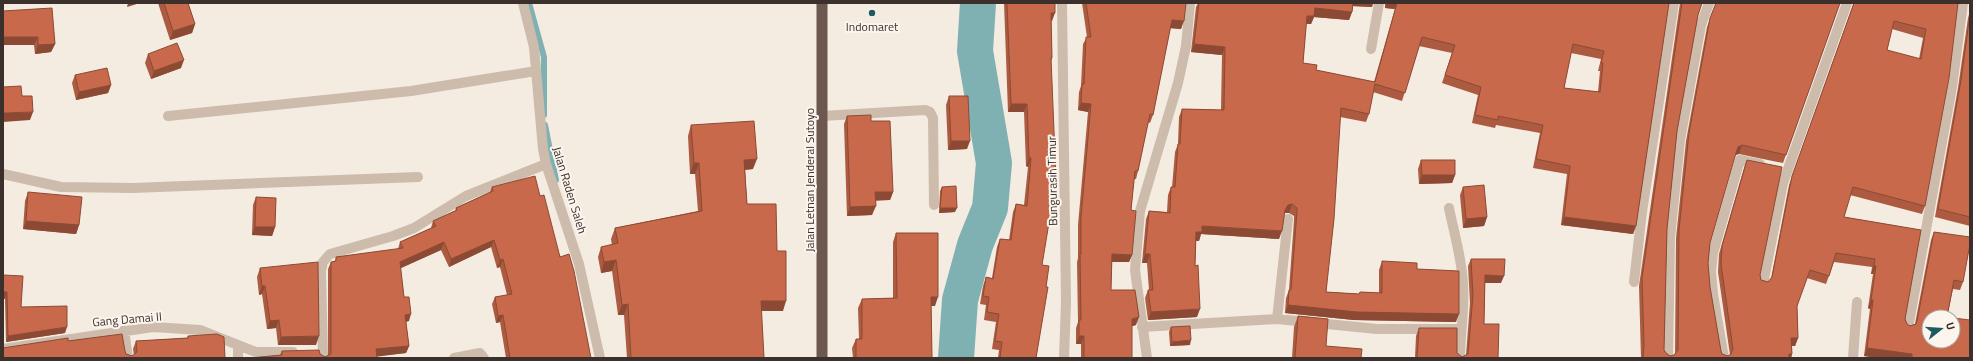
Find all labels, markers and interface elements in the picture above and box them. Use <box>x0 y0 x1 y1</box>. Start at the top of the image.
marker: Indomaret <box>867 8 877 18</box>
place label: Indomaret <box>846 17 899 36</box>
street label: Jalan Letnan Jenderal Sutoyo <box>800 108 819 252</box>
street label: Bungurasih Timur <box>1042 136 1062 226</box>
street label: Jalan Raden Saleh <box>548 144 592 236</box>
street label: Gang Damai II <box>91 307 163 331</box>
north arrow <box>1921 309 1961 349</box>
text: U <box>1942 320 1959 332</box>

